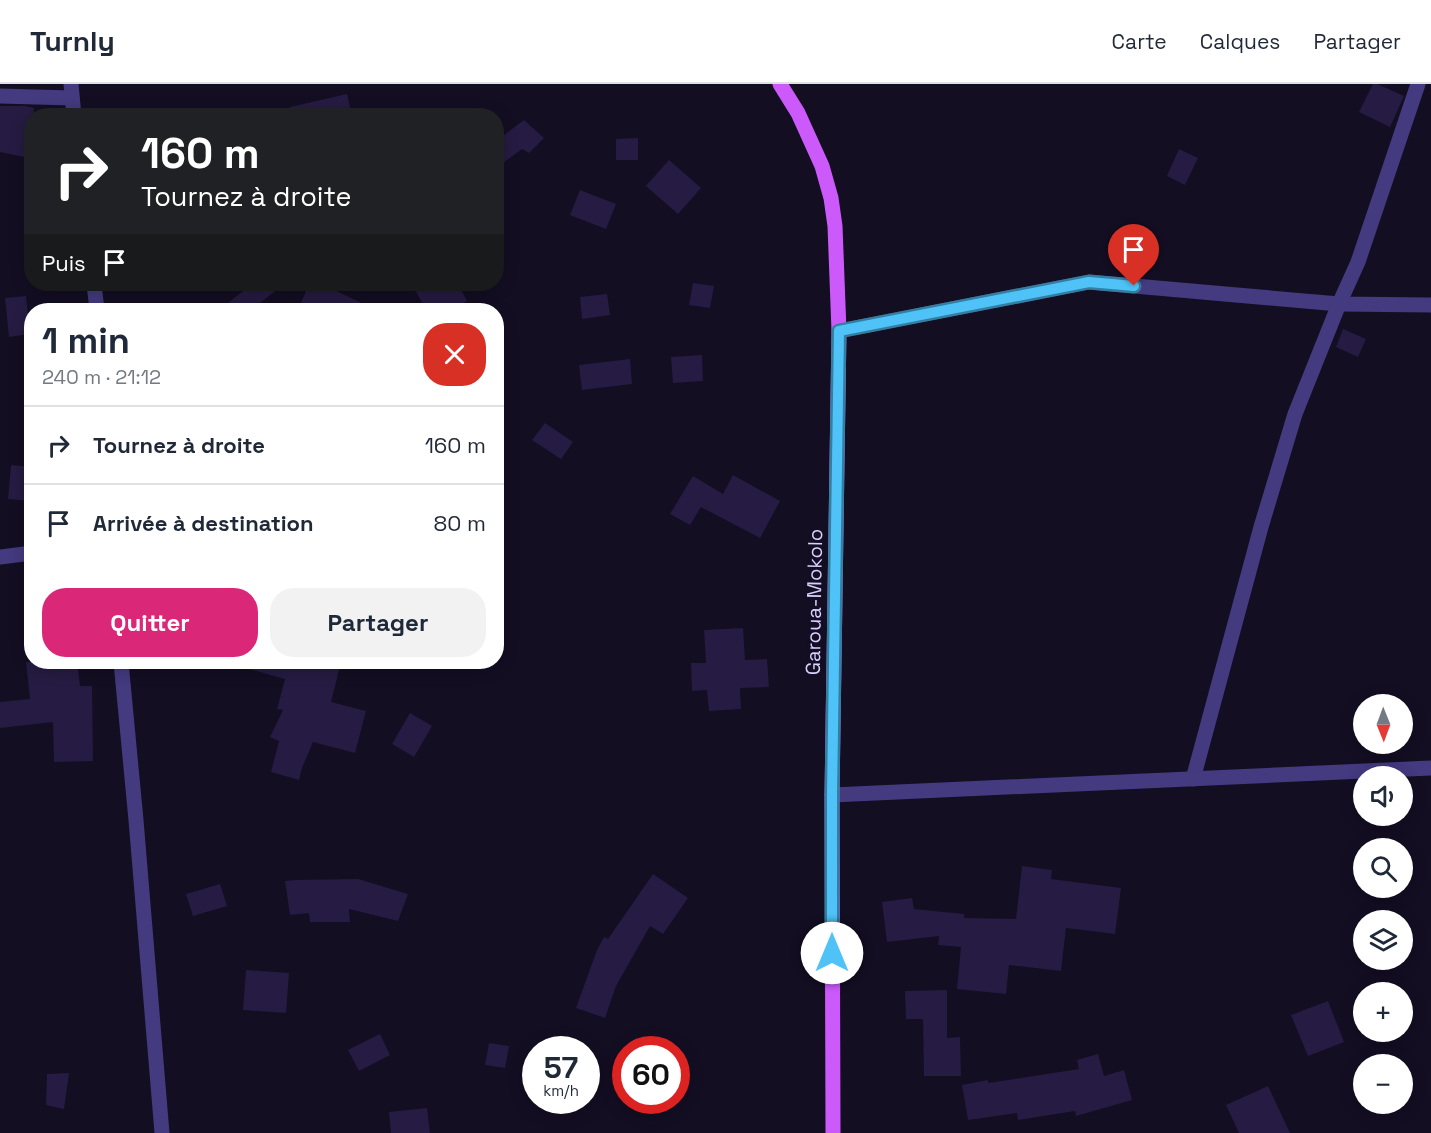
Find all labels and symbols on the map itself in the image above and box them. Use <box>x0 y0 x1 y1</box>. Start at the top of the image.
pin <box>1108 224 1159 286</box>
street label: Garoua-Mokolo <box>800 529 828 675</box>
north arrow <box>1353 694 1413 754</box>
position arrow <box>800 921 864 985</box>
speed limit sign: 60 <box>612 1036 690 1114</box>

